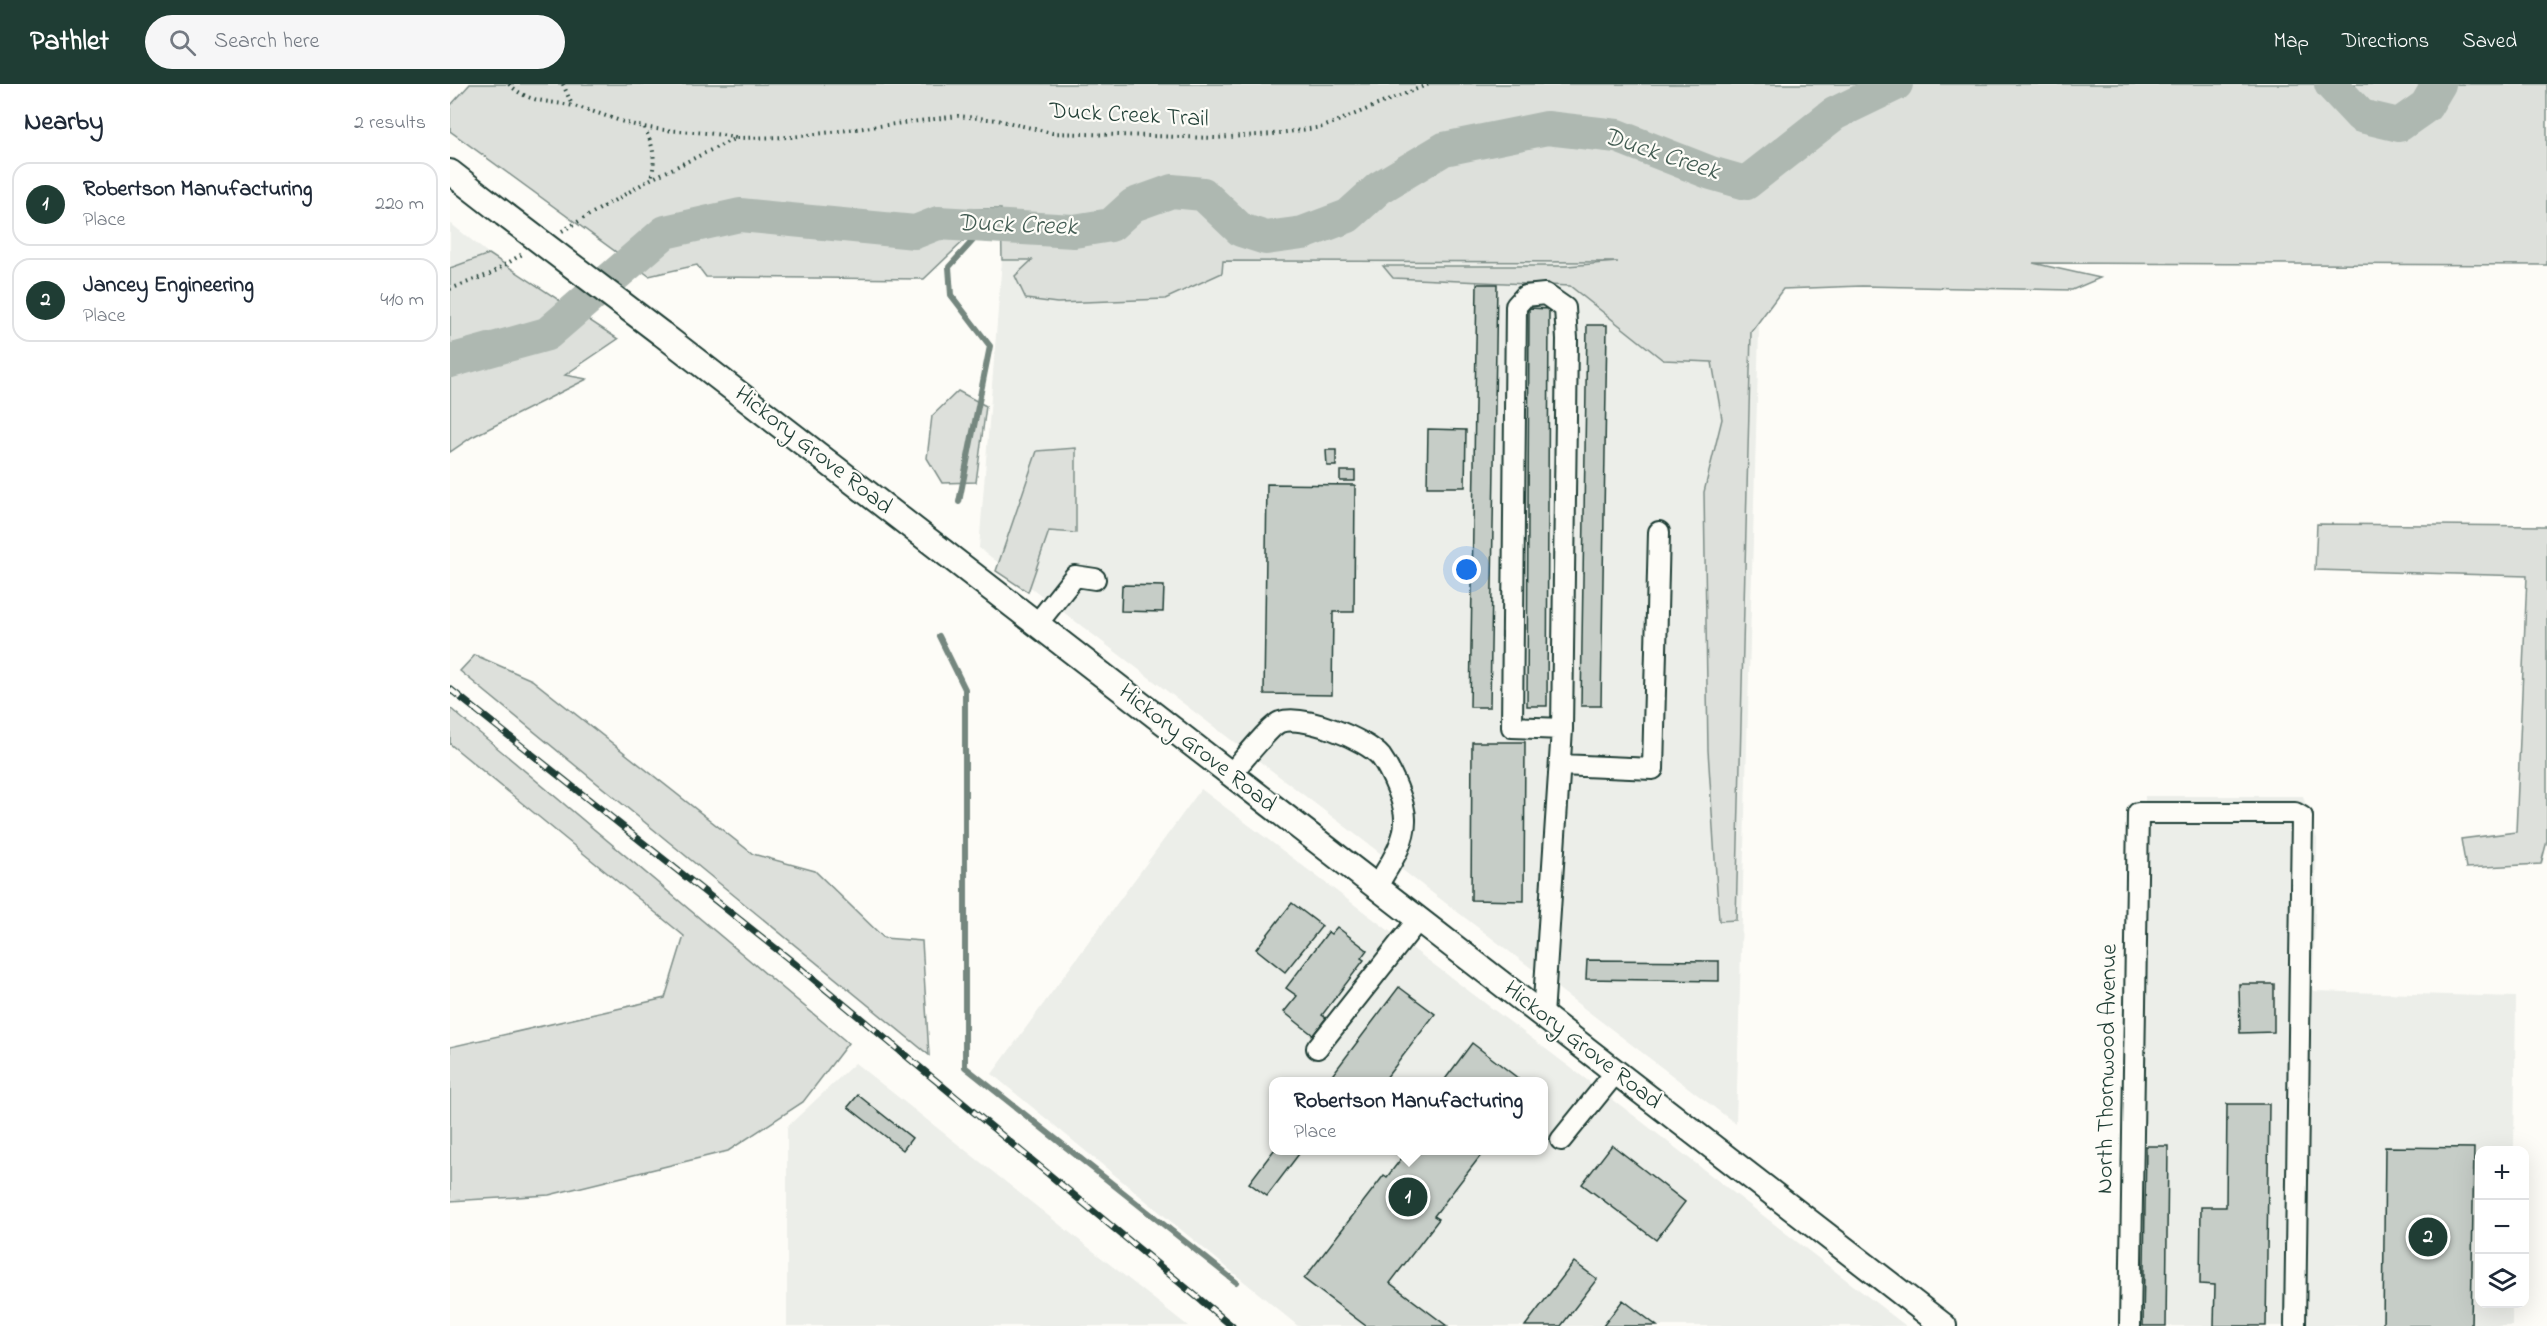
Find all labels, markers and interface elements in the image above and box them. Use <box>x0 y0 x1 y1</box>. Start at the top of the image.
search box <box>145 15 565 69</box>
text: Pathlet <box>30 22 109 63</box>
icon: search <box>166 26 199 59</box>
text: Search here <box>214 26 319 58</box>
text: Map <box>2273 27 2309 57</box>
text: Directions <box>2342 27 2429 57</box>
text: Saved <box>2462 27 2517 57</box>
street label: Duck Creek Trail <box>1047 94 1210 138</box>
text: Nearby <box>24 104 103 142</box>
text: 2 results <box>354 109 426 138</box>
water label: Duck Creek <box>1598 118 1726 192</box>
text: Robertson Manufacturing <box>83 174 313 206</box>
text: 1 <box>42 190 49 219</box>
text: 220 m <box>375 190 424 219</box>
water label: Duck Creek <box>956 205 1079 247</box>
text: Place <box>83 206 125 235</box>
text: Jancey Engineering <box>83 270 254 302</box>
text: 2 <box>41 286 50 315</box>
text: 410 m <box>380 286 424 315</box>
text: Place <box>83 302 125 331</box>
street label: Hickory Grove Road <box>726 378 900 525</box>
your location <box>1452 555 1481 584</box>
street label: Hickory Grove Road <box>1110 676 1284 823</box>
street label: North Thornwood Avenue <box>2088 943 2128 1194</box>
street label: Hickory Grove Road <box>1495 973 1669 1120</box>
popup <box>1269 1077 1548 1155</box>
text: Robertson Manufacturing <box>1294 1086 1523 1118</box>
text: Place <box>1294 1118 1336 1147</box>
map controls <box>2475 1146 2529 1308</box>
button: + <box>2475 1146 2529 1200</box>
pin: 1 <box>1388 1174 1428 1220</box>
button: − <box>2475 1200 2529 1254</box>
pin: 2 <box>2408 1214 2448 1260</box>
button: layers <box>2475 1254 2529 1308</box>

